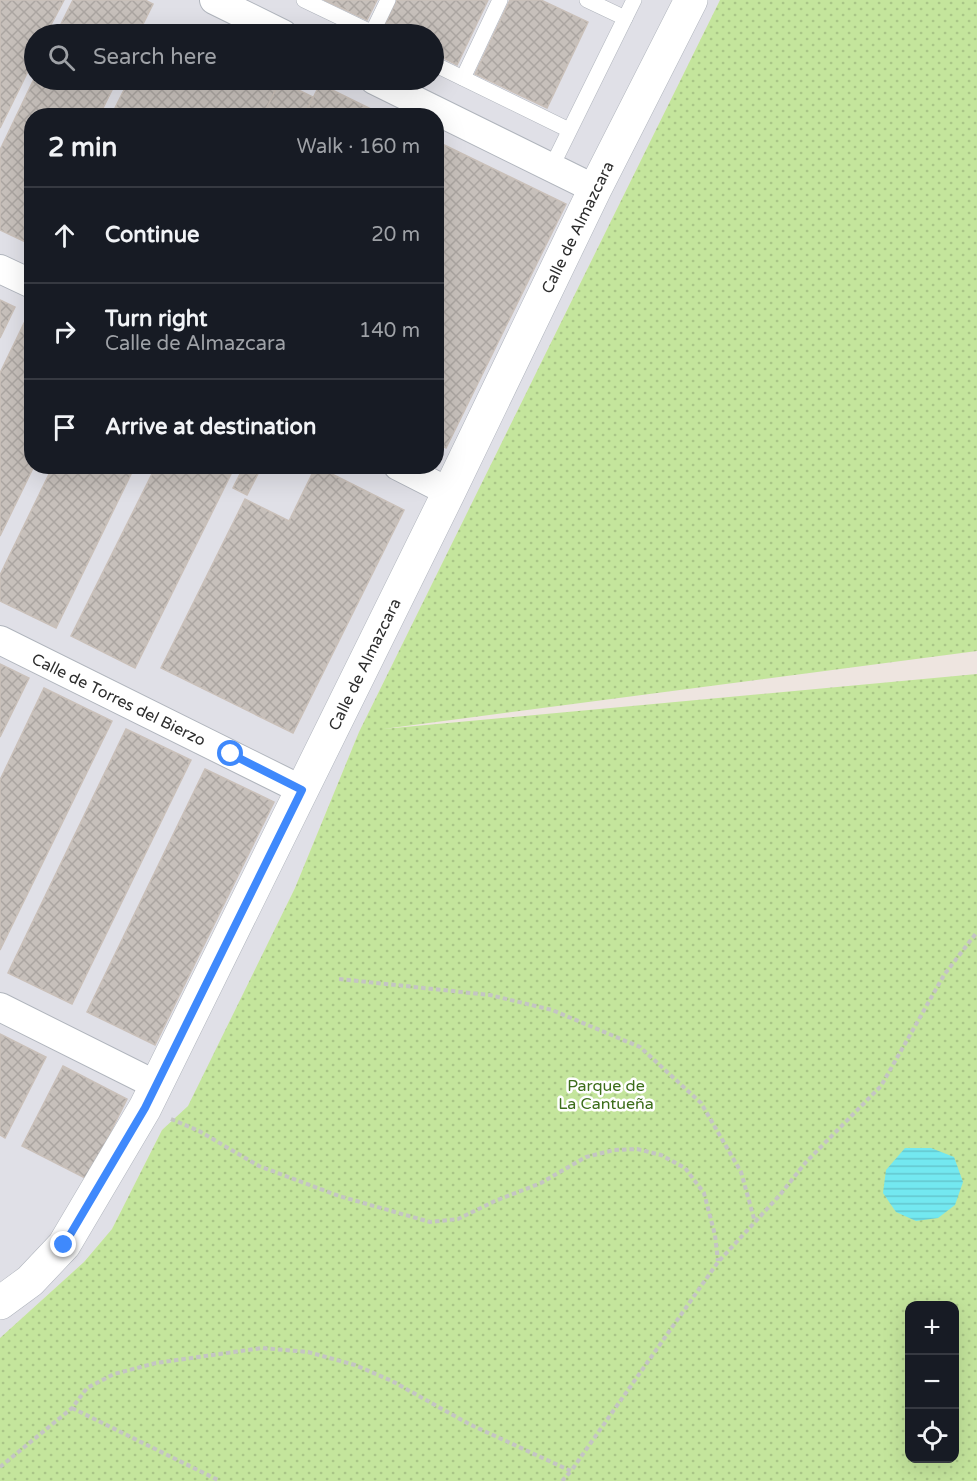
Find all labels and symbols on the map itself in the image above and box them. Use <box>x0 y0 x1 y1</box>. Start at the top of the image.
street label: Calle de Almazcara <box>537 158 619 297</box>
street label: Calle de Almazcara <box>324 595 406 734</box>
street label: Calle de Torres del Bierzo <box>28 649 209 751</box>
route start <box>217 740 243 766</box>
park label: Parque de La Cantueña <box>558 1076 654 1114</box>
route end <box>50 1231 76 1257</box>

